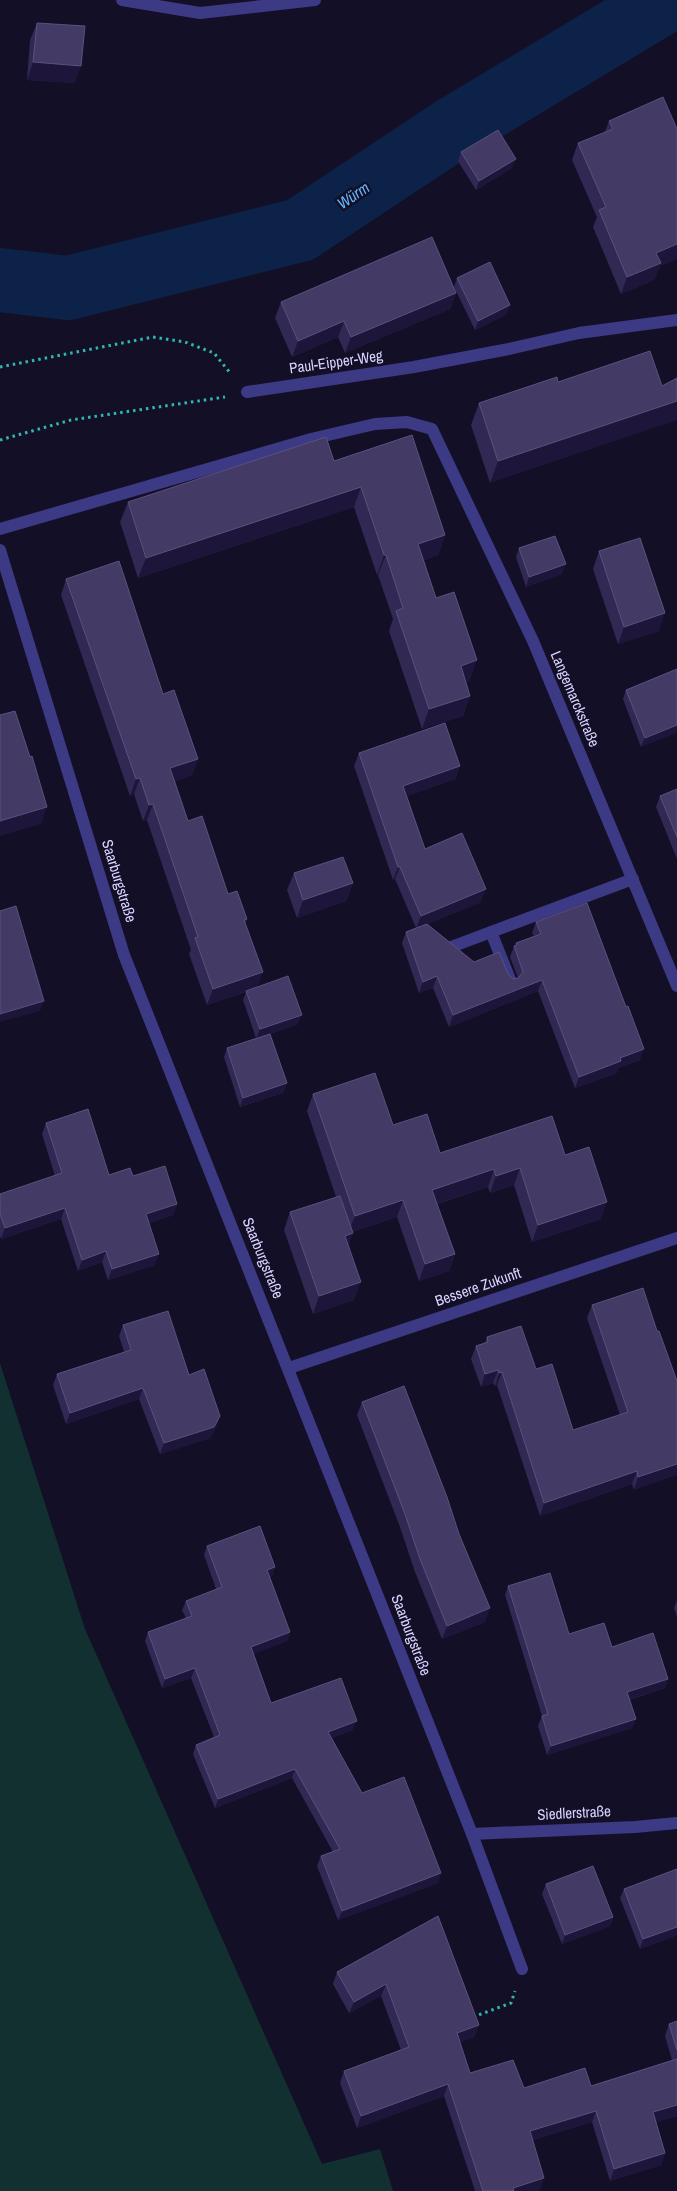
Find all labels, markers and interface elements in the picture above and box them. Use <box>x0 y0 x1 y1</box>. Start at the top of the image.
water label: Würm <box>332 176 374 214</box>
street label: Paul-Eipper-Weg <box>288 345 384 378</box>
street label: Langemarckstraße <box>546 648 605 750</box>
street label: Saarburgstraße <box>97 837 142 925</box>
street label: Saarburgstraße <box>238 1214 289 1302</box>
street label: Bessere Zukunft <box>432 1262 524 1311</box>
street label: Saarburgstraße <box>386 1591 437 1679</box>
street label: Siedlerstraße <box>537 1800 612 1825</box>

